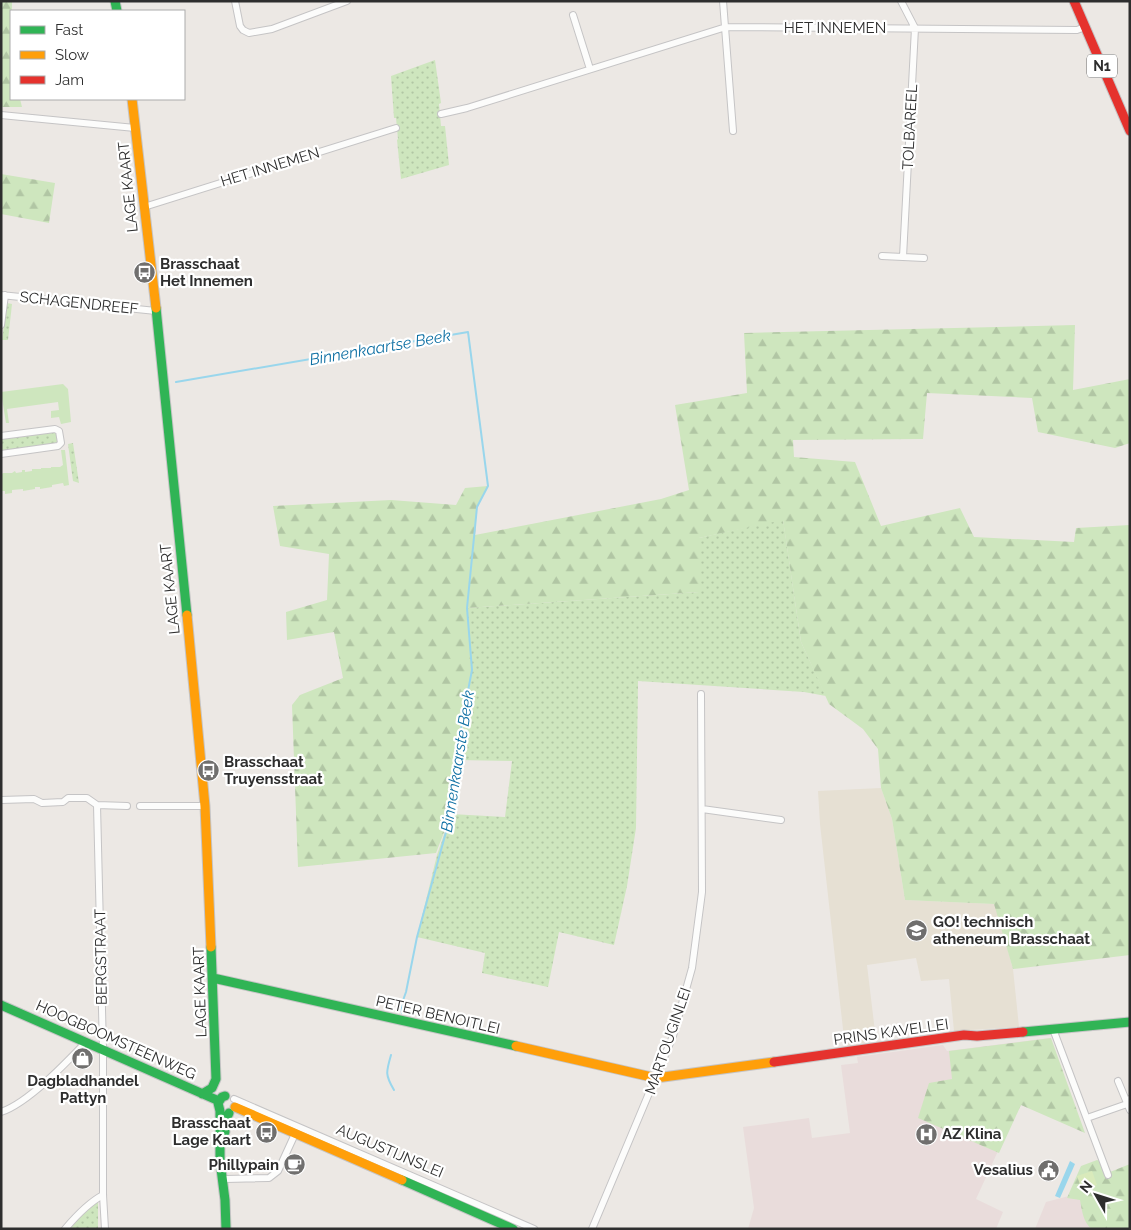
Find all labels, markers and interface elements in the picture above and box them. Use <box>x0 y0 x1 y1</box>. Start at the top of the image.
legend <box>10 10 185 100</box>
street label: HET INNEMEN <box>784 19 886 37</box>
text: Fast <box>55 21 83 39</box>
text: Slow <box>55 46 89 64</box>
road number: N1 <box>1087 54 1117 78</box>
text: Jam <box>55 71 84 89</box>
street label: TOLBAREEL <box>899 84 921 170</box>
street label: LAGE KAART <box>114 141 142 233</box>
street label: HET INNEMEN <box>218 143 322 191</box>
place label: Brasschaat Het Innemen <box>160 255 253 290</box>
bus stop icon: Brasschaat Het Innemen <box>132 261 156 285</box>
street label: SCHAGENDREEF <box>19 288 139 318</box>
water label: Binnenkaartse Beek <box>308 326 453 369</box>
street label: LAGE KAART <box>156 543 184 635</box>
water label: Binnenkaarste Beek <box>437 688 478 833</box>
place label: Brasschaat Truyensstraat <box>224 753 323 788</box>
bus stop icon: Brasschaat Truyensstraat <box>196 759 220 783</box>
street label: BERGSTRAAT <box>91 909 111 1005</box>
place label: GO! technisch atheneum Brasschaat <box>933 913 1090 948</box>
school or university icon: GO! technisch atheneum Brasschaat <box>905 919 929 943</box>
street label: LAGE KAART <box>189 946 211 1038</box>
street label: MARTOUGINLEI <box>641 985 695 1097</box>
street label: PETER BENOITLEI <box>374 992 502 1038</box>
street label: HOOGBOOMSTEENWEG <box>33 997 199 1083</box>
street label: PRINS KAVELLEI <box>832 1015 950 1049</box>
shop icon: Dagbladhandel Pattyn <box>71 1046 95 1070</box>
place label: Dagbladhandel Pattyn <box>27 1072 139 1107</box>
place label: Brasschaat Lage Kaart <box>171 1114 251 1149</box>
bus stop icon: Brasschaat Lage Kaart <box>255 1120 279 1144</box>
street label: AUGUSTIJNSLEI <box>334 1120 446 1182</box>
hospital icon: AZ Klina <box>914 1122 938 1146</box>
place label: AZ Klina <box>942 1125 1002 1143</box>
cafe icon: Phillypain <box>283 1153 307 1177</box>
place label: Phillypain <box>208 1156 279 1174</box>
public building icon: Vesalius <box>1037 1158 1061 1182</box>
place label: Vesalius <box>974 1161 1033 1179</box>
north arrow <box>1071 1170 1121 1220</box>
text: N <box>1076 1178 1095 1196</box>

